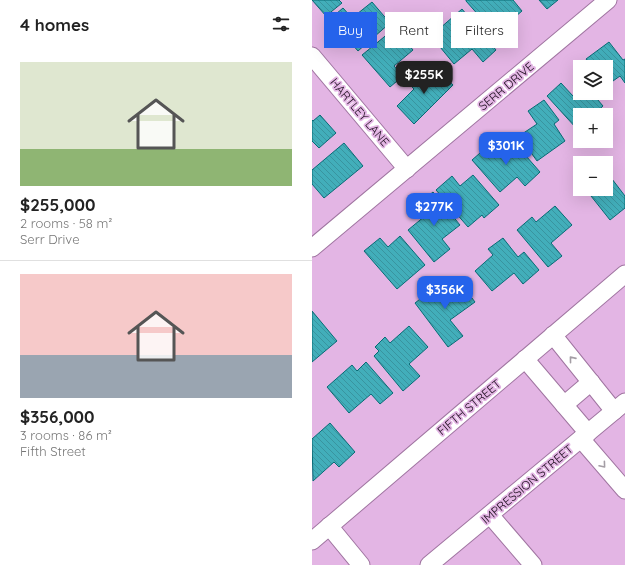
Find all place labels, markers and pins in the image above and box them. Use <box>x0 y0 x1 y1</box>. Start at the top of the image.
pin: $255K <box>396 61 452 95</box>
pin: $301K <box>478 132 534 166</box>
pin: $277K <box>406 193 462 227</box>
pin: $356K <box>417 276 473 310</box>

